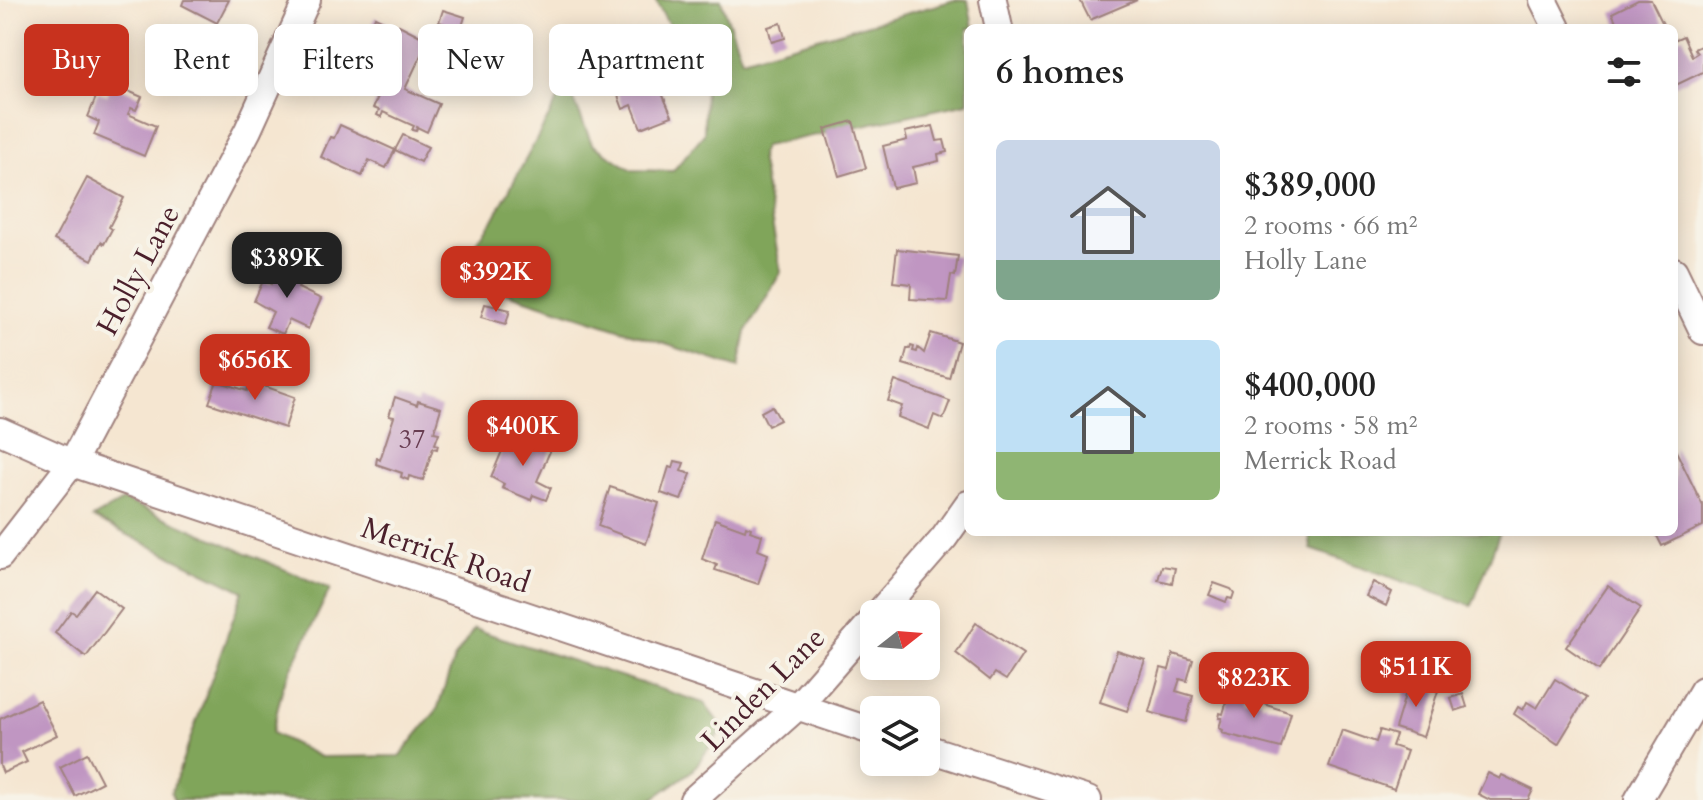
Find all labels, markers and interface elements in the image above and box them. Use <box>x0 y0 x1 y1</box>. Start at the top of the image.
chip: Buy <box>24 24 129 96</box>
chip: Rent <box>145 24 258 96</box>
chip: Filters <box>274 24 402 96</box>
chip: New <box>418 24 533 96</box>
chip: Apartment <box>549 24 732 96</box>
text: 6 homes <box>996 49 1124 95</box>
icon: filters <box>1602 50 1646 94</box>
text: $389,000 <box>1244 162 1376 208</box>
icon: home <box>1060 172 1156 268</box>
street label: Holly Lane <box>87 198 190 343</box>
text: 2 rooms · 66 m² <box>1244 208 1417 243</box>
pin: $389K <box>231 232 343 300</box>
text: $389K <box>250 240 324 275</box>
text: Holly Lane <box>1244 243 1367 278</box>
pin: $392K <box>440 246 552 314</box>
text: $392K <box>459 254 533 289</box>
pin: $656K <box>199 334 311 402</box>
text: $656K <box>218 342 292 377</box>
text: $400,000 <box>1244 362 1376 408</box>
icon: home <box>1060 372 1156 468</box>
pin: $400K <box>467 400 579 468</box>
text: $400K <box>486 408 560 443</box>
text: 2 rooms · 58 m² <box>1244 408 1417 443</box>
house number: 37 <box>399 422 425 457</box>
text: Merrick Road <box>1244 443 1396 478</box>
street label: Merrick Road <box>356 507 536 604</box>
north arrow <box>860 600 940 680</box>
map controls <box>860 600 940 776</box>
street label: Linden Lane <box>692 618 834 760</box>
pin: $511K <box>1360 641 1472 709</box>
text: $511K <box>1379 649 1453 684</box>
pin: $823K <box>1198 652 1310 720</box>
text: $823K <box>1217 660 1291 695</box>
button: layers <box>860 696 940 776</box>

